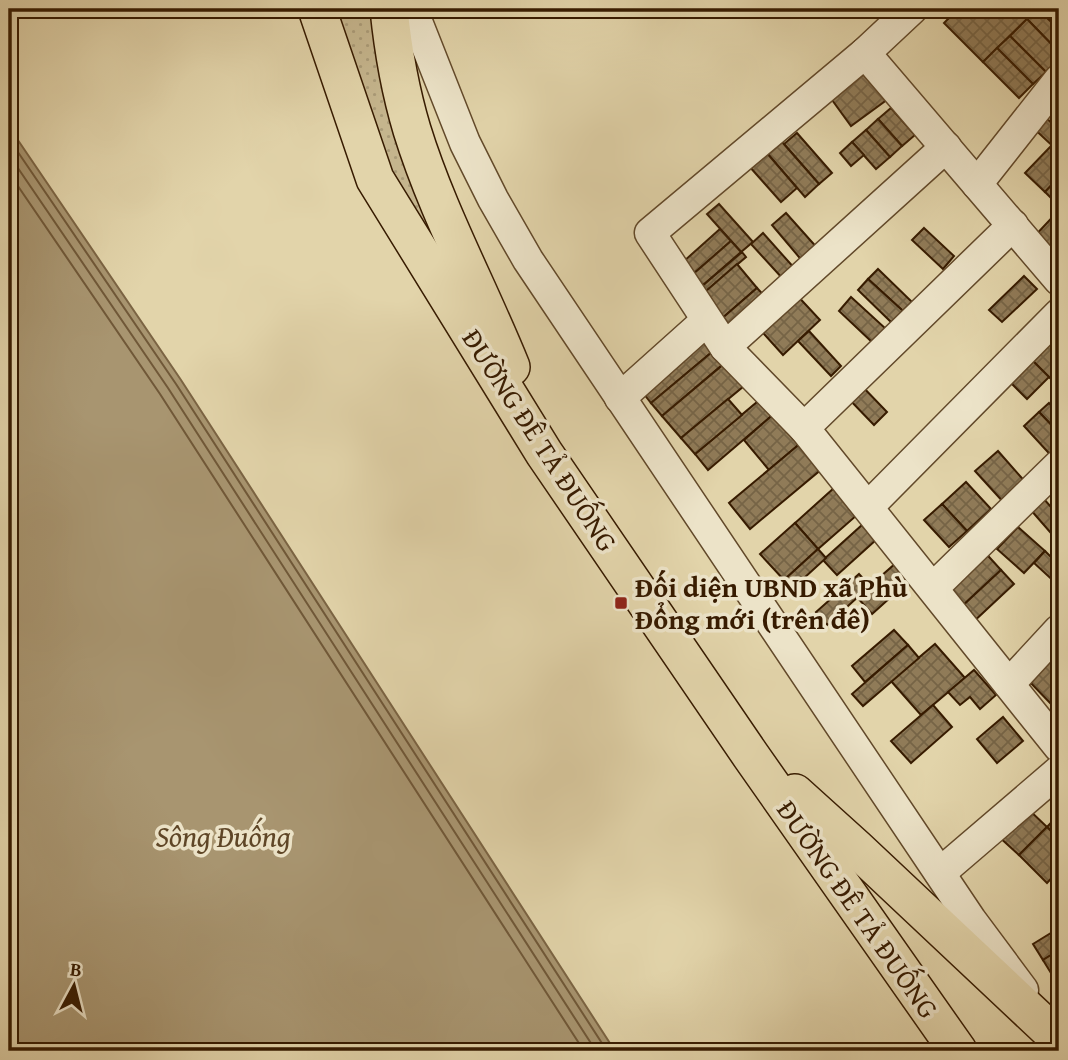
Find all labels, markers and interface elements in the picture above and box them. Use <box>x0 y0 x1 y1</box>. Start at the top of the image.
street label: ĐƯỜNG ĐÊ TẢ ĐUỐNG <box>453 320 628 559</box>
place label: Đối diện UBND xã Phù Đổng mới (trên đê) <box>635 566 908 639</box>
marker: Đối diện UBND xã Phù Đổng mới (trên đê) <box>613 595 629 611</box>
street label: ĐƯỜNG ĐÊ TẢ ĐUỐNG <box>768 791 949 1026</box>
water label: Sông Đuống <box>156 814 291 858</box>
north arrow <box>38 951 108 1021</box>
text: B <box>69 955 84 984</box>

